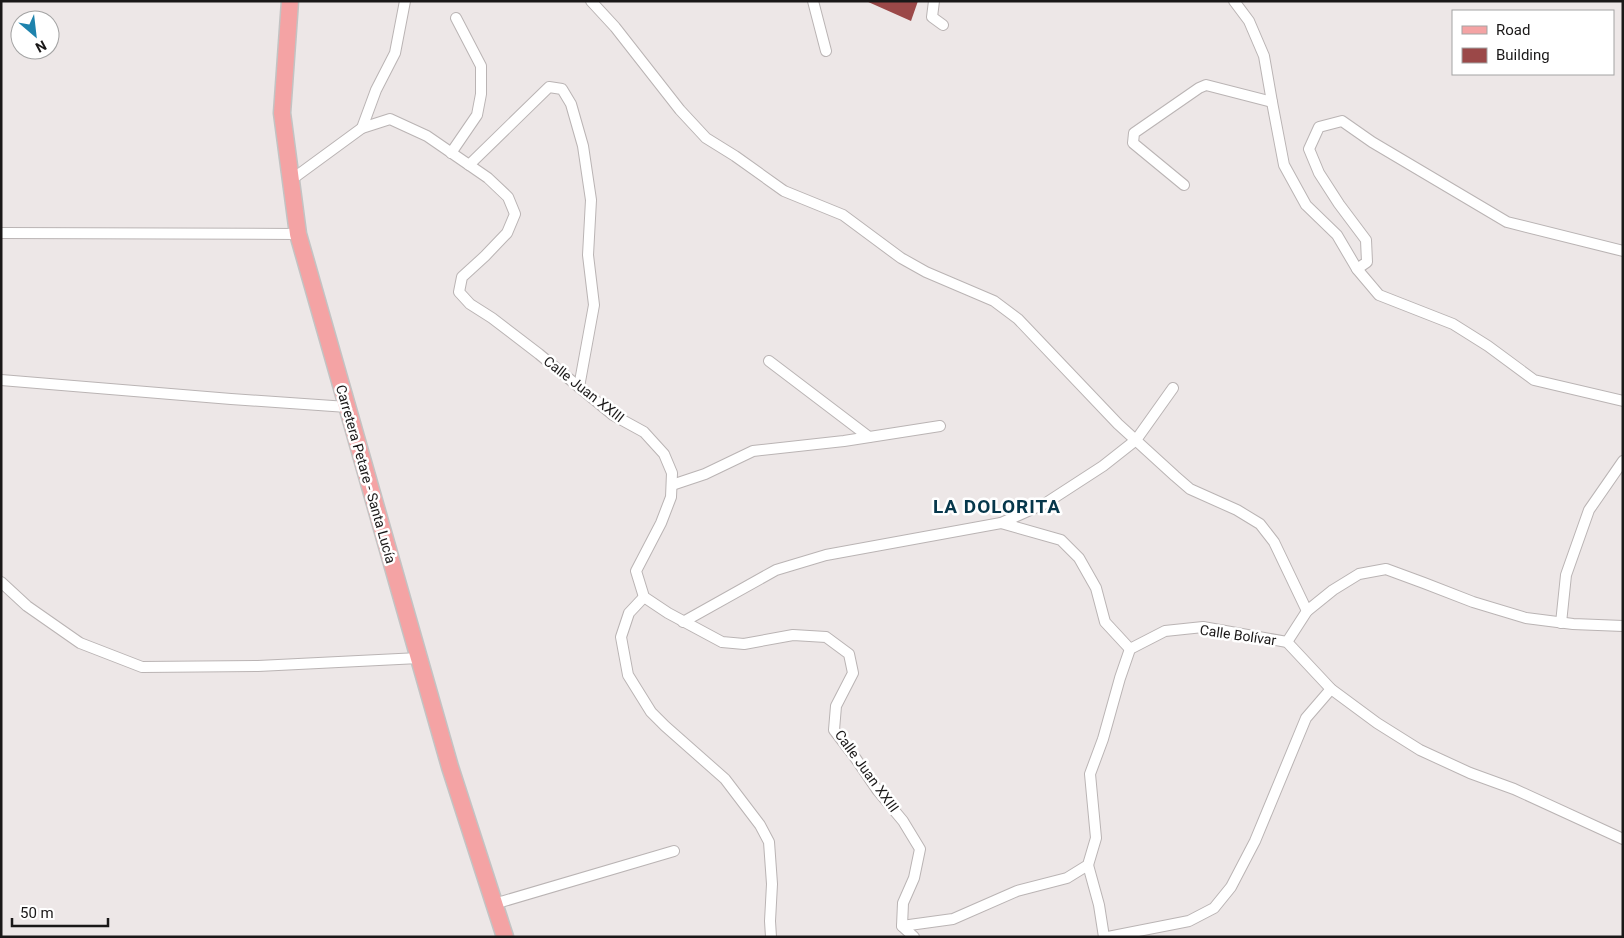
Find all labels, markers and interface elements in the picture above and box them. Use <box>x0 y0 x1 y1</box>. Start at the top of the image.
north arrow <box>10 10 60 60</box>
legend <box>1452 10 1614 75</box>
text: Road <box>1496 21 1530 39</box>
text: N <box>33 37 49 56</box>
text: Building <box>1496 46 1550 64</box>
street label: Calle Juan XXIII <box>541 353 627 425</box>
street label: Carretera Petare - Santa Lucía <box>333 383 399 565</box>
district label: LA DOLORITA <box>933 495 1061 518</box>
street label: Calle Bolívar <box>1199 622 1278 648</box>
street label: Calle Juan XXIII <box>832 727 902 815</box>
scale bar <box>12 896 109 928</box>
text: 50 m <box>20 904 54 922</box>

